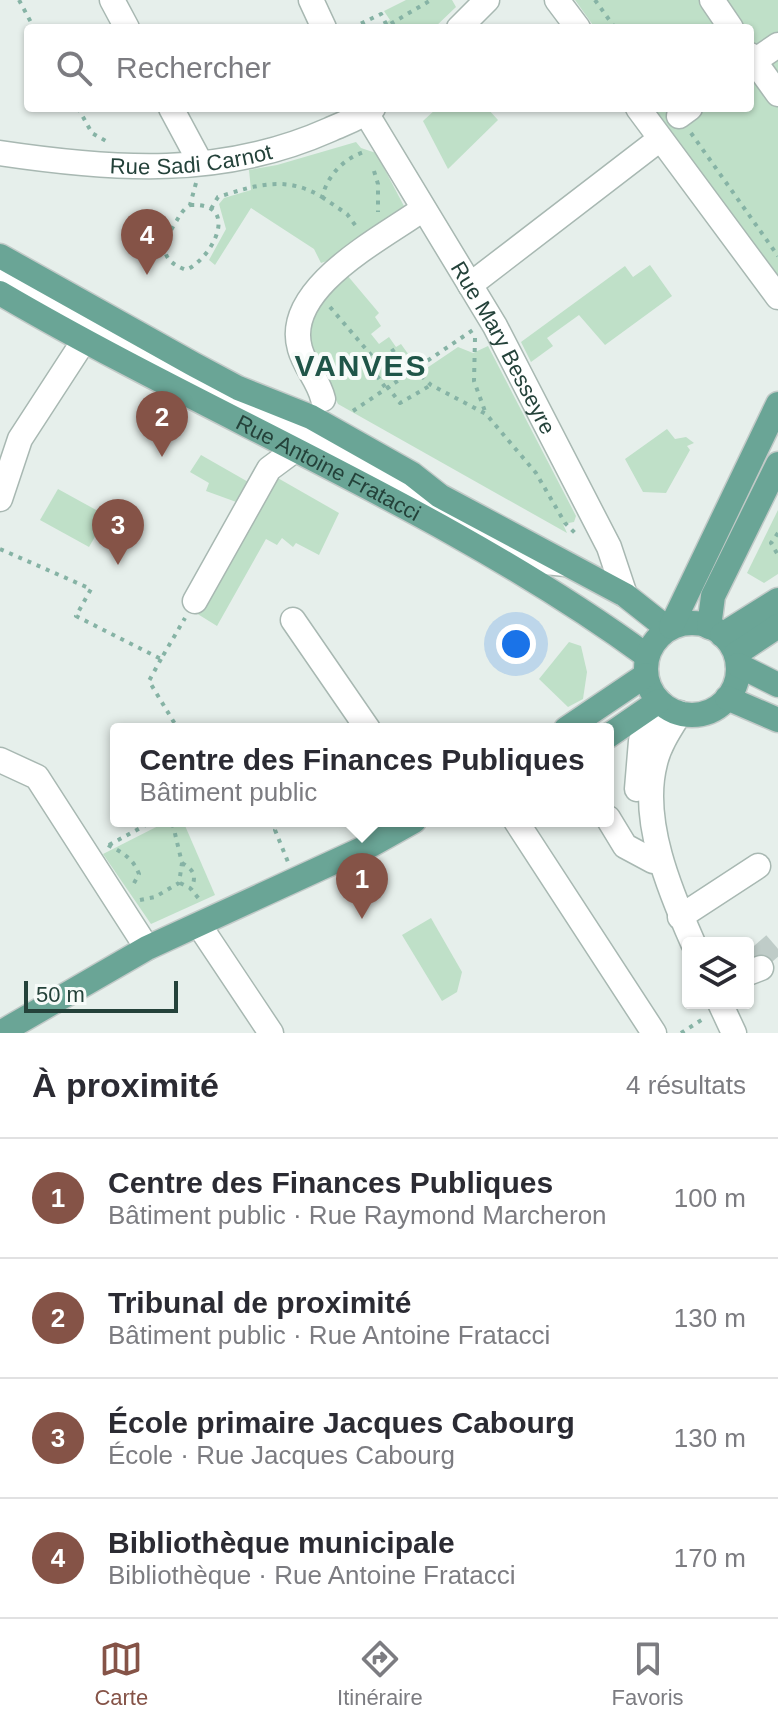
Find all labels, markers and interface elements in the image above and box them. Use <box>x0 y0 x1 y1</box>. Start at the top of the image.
search box <box>24 24 754 112</box>
icon: search <box>52 46 96 90</box>
text: Rechercher <box>116 51 271 84</box>
street label: Rue Sadi Carnot <box>109 139 275 179</box>
pin: 4 <box>121 209 173 275</box>
street label: Rue Mary Besseyre <box>446 257 561 438</box>
district label: VANVES <box>294 349 428 382</box>
pin: 2 <box>136 391 188 457</box>
street label: Rue Antoine Fratacci <box>232 410 425 526</box>
pin: 3 <box>92 499 144 565</box>
your location <box>496 624 536 664</box>
popup <box>110 723 614 827</box>
text: Centre des Finances Publiques <box>139 743 585 776</box>
text: Bâtiment public <box>139 777 317 807</box>
pin: 1 <box>336 853 388 919</box>
map controls <box>682 937 754 1009</box>
button: layers <box>682 937 754 1009</box>
scale bar <box>24 977 178 1013</box>
text: 50 m <box>36 982 85 1007</box>
text: À proximité <box>32 1066 219 1104</box>
text: 4 résultats <box>626 1070 746 1100</box>
text: Centre des Finances Publiques <box>108 1166 553 1199</box>
text: 1 <box>51 1183 65 1213</box>
text: 100 m <box>674 1183 746 1213</box>
text: Bâtiment public · Rue Raymond Marcheron <box>108 1200 607 1230</box>
text: Tribunal de proximité <box>108 1286 411 1319</box>
text: 2 <box>51 1303 65 1333</box>
text: 130 m <box>674 1303 746 1333</box>
text: Bâtiment public · Rue Antoine Fratacci <box>108 1320 550 1350</box>
text: École primaire Jacques Cabourg <box>108 1406 575 1439</box>
text: 3 <box>51 1423 65 1453</box>
text: 130 m <box>674 1423 746 1453</box>
text: École · Rue Jacques Cabourg <box>108 1440 455 1470</box>
text: Bibliothèque municipale <box>108 1526 455 1559</box>
text: 4 <box>51 1543 65 1573</box>
text: 170 m <box>674 1543 746 1573</box>
text: Bibliothèque · Rue Antoine Fratacci <box>108 1560 516 1590</box>
tab: Carte <box>94 1637 148 1711</box>
tab: Itinéraire <box>337 1637 423 1711</box>
tab: Favoris <box>611 1637 684 1711</box>

